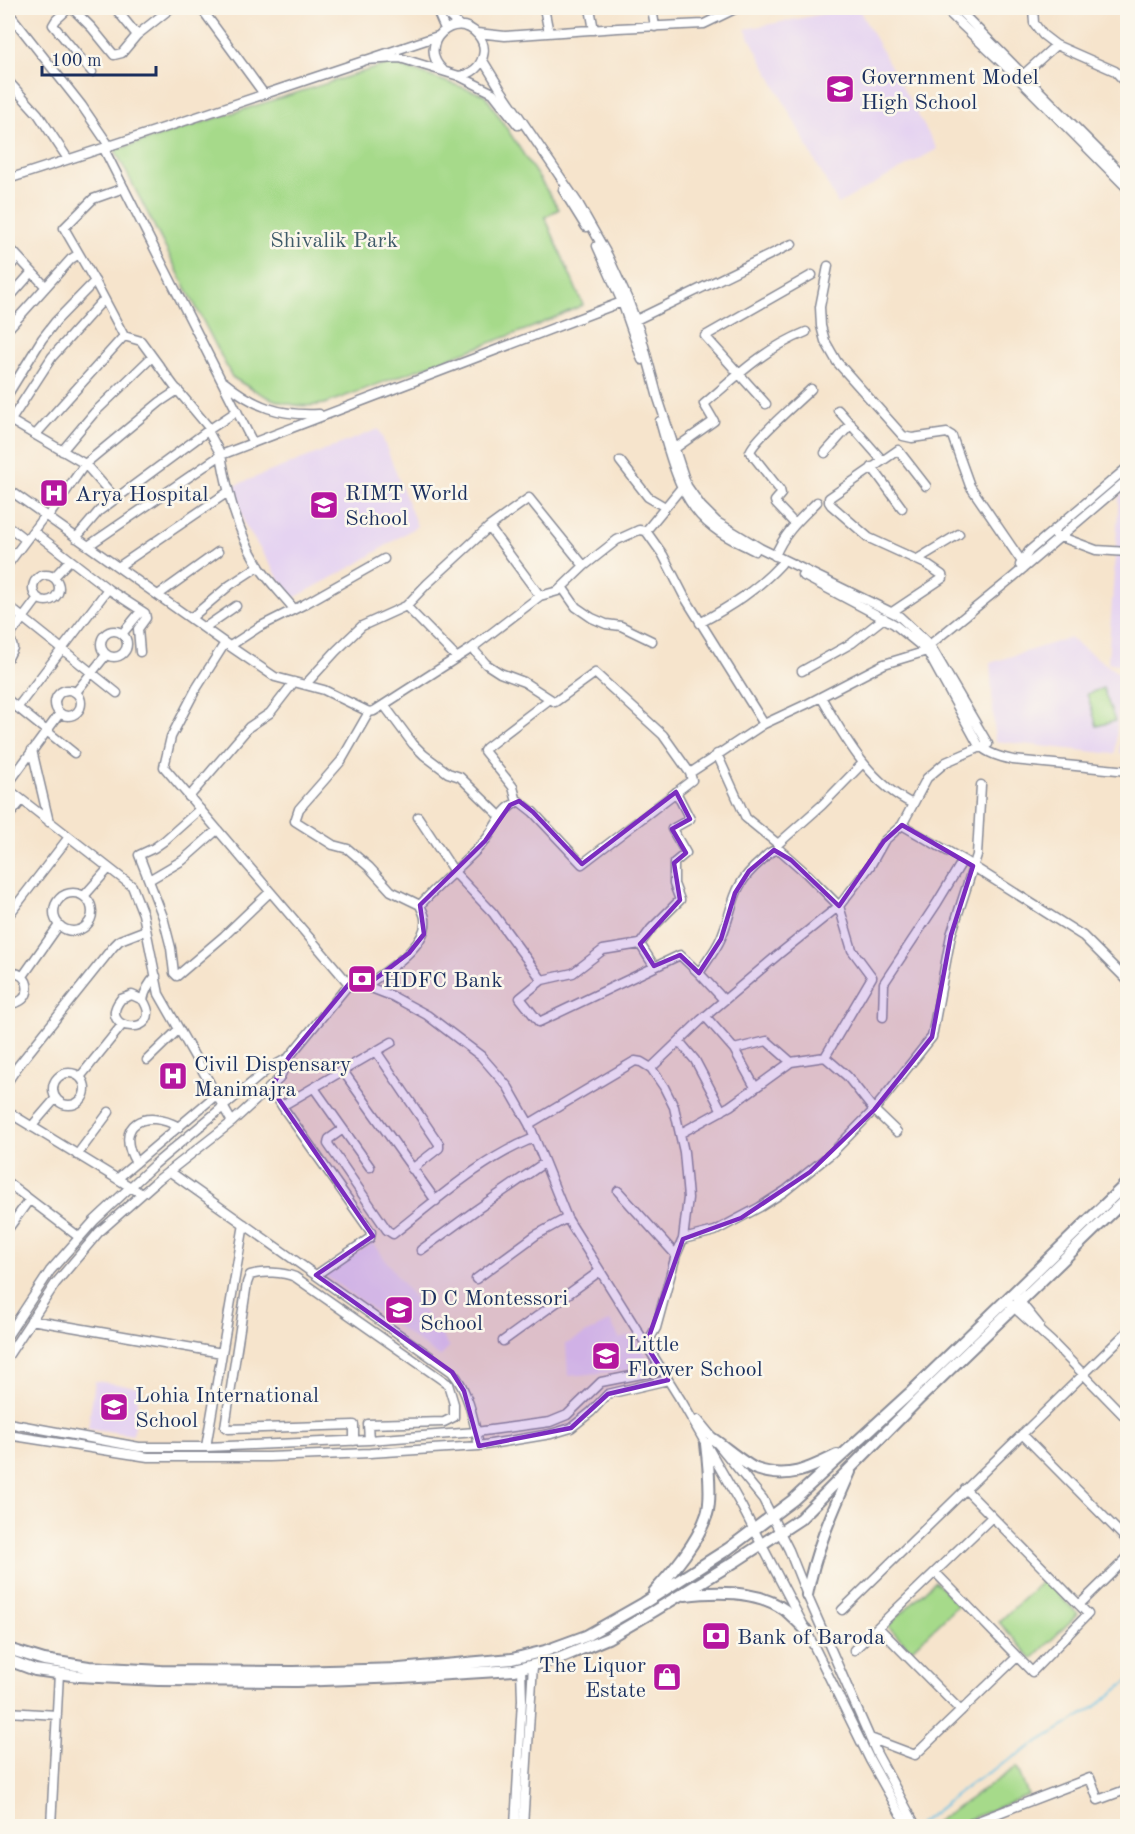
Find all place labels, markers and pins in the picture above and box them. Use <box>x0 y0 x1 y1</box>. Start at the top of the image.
place label: Government Model High School <box>861 67 1039 114</box>
school or university icon: Government Model High School <box>824 73 856 105</box>
hospital icon: Arya Hospital <box>38 477 70 509</box>
place label: RIMT World School <box>345 483 468 530</box>
place label: Arya Hospital <box>75 484 209 506</box>
school or university icon: RIMT World School <box>308 489 340 521</box>
bank icon: HDFC Bank <box>346 963 378 995</box>
place label: HDFC Bank <box>383 970 503 992</box>
place label: Civil Dispensary Manimajra <box>194 1054 352 1101</box>
hospital icon: Civil Dispensary Manimajra <box>157 1060 189 1092</box>
place label: D C Montessori School <box>420 1288 568 1335</box>
school or university icon: D C Montessori School <box>383 1294 415 1326</box>
place label: Little Flower School <box>627 1334 763 1381</box>
school or university icon: Little Flower School <box>590 1340 622 1372</box>
place label: Lohia International School <box>135 1385 319 1432</box>
school or university icon: Lohia International School <box>98 1391 130 1423</box>
bank icon: Bank of Baroda <box>700 1620 732 1652</box>
place label: Bank of Baroda <box>737 1627 885 1649</box>
place label: The Liquor Estate <box>539 1655 646 1702</box>
shop icon: The Liquor Estate <box>651 1661 683 1693</box>

